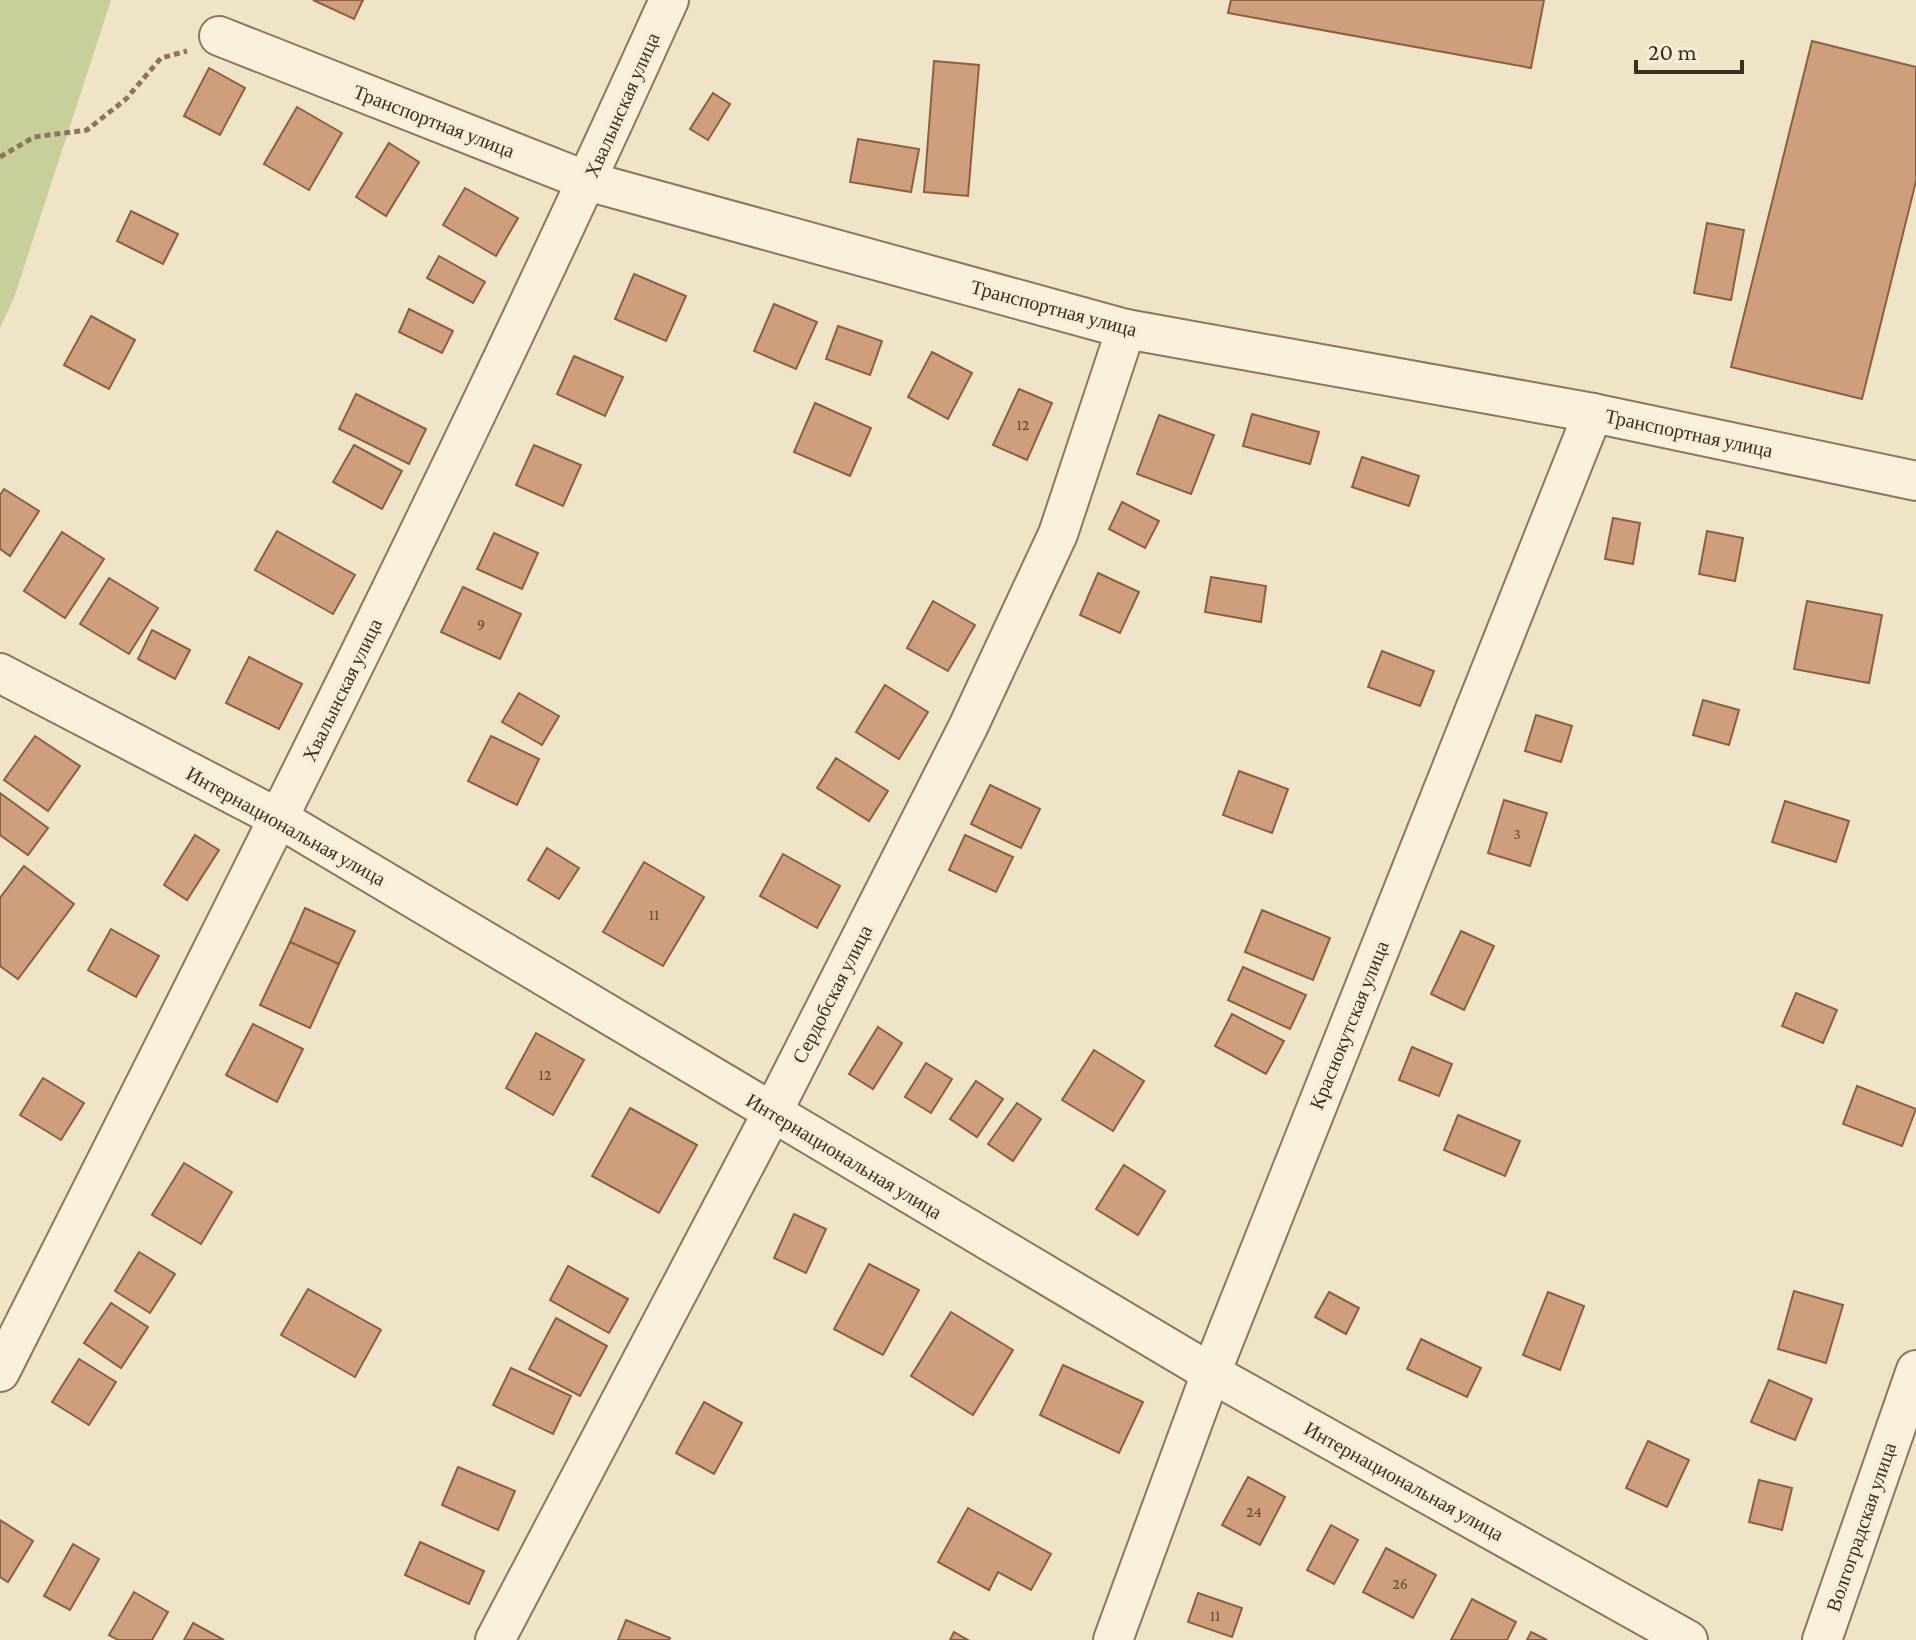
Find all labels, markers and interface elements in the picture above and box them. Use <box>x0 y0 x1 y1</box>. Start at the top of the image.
scale bar <box>1636 24 1742 74</box>
street label: Хвалынская улица <box>580 29 665 181</box>
text: 20 m <box>1648 38 1697 65</box>
street label: Транспортная улица <box>350 80 518 163</box>
street label: Транспортная улица <box>968 275 1140 342</box>
street label: Транспортная улица <box>1603 404 1775 463</box>
house number: 12 <box>1017 416 1030 433</box>
street label: Хвалынская улица <box>298 615 387 766</box>
house number: 9 <box>477 615 485 632</box>
street label: Интернациональная улица <box>182 762 390 891</box>
house number: 3 <box>1513 825 1521 842</box>
house number: 11 <box>649 906 659 923</box>
street label: Сердобская улица <box>788 921 877 1067</box>
street label: Краснокутская улица <box>1305 937 1394 1113</box>
house number: 12 <box>539 1066 552 1083</box>
street label: Интернациональная улица <box>742 1089 946 1224</box>
street label: Интернациональная улица <box>1300 1417 1508 1546</box>
street label: Волгоградская улица <box>1822 1439 1901 1615</box>
house number: 24 <box>1246 1503 1262 1520</box>
house number: 26 <box>1392 1575 1408 1592</box>
house number: 11 <box>1210 1607 1220 1624</box>

